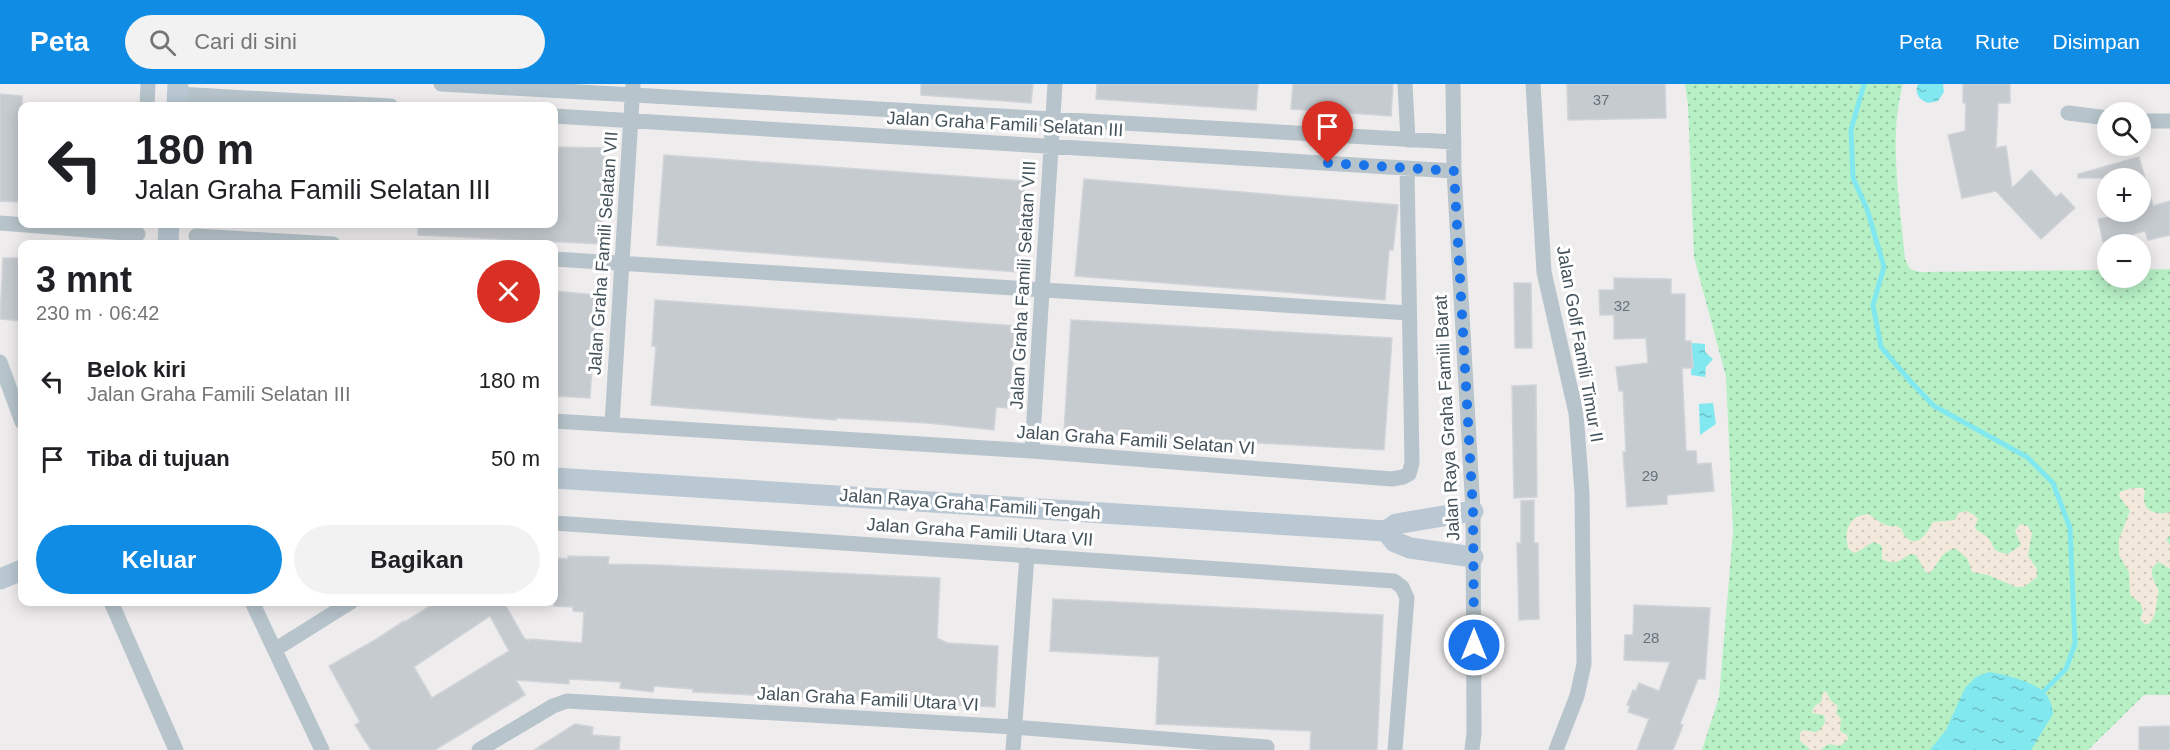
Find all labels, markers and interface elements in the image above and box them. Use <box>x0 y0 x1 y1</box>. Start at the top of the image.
search box <box>125 15 545 69</box>
text: Peta <box>30 26 89 57</box>
icon: search <box>146 26 179 59</box>
text: Cari di sini <box>194 29 297 54</box>
text: Peta <box>1899 30 1942 53</box>
text: Rute <box>1975 30 2019 53</box>
text: Disimpan <box>2052 30 2140 53</box>
house number: 37 <box>1593 91 1609 108</box>
pin <box>1302 101 1353 163</box>
map controls <box>2097 102 2151 288</box>
button: search <box>2097 102 2151 156</box>
street label: Jalan Graha Famili Selatan III <box>886 108 1124 140</box>
icon: arrive <box>1311 110 1344 143</box>
icon: left <box>36 126 114 204</box>
text: 180 m <box>135 126 254 173</box>
street label: Jalan Graha Famili Selatan VII <box>585 131 621 375</box>
street label: Jalan Graha Famili Selatan VIII <box>1006 160 1040 410</box>
button: + <box>2097 168 2151 222</box>
text: Jalan Graha Famili Selatan III <box>135 175 491 205</box>
button: − <box>2097 234 2151 288</box>
street label: Jalan Golf Famili Timur II <box>1553 244 1607 444</box>
text: 3 mnt <box>36 259 132 300</box>
button: close <box>477 260 540 323</box>
street label: Jalan Raya Graha Famili Barat <box>1431 295 1463 541</box>
house number: 32 <box>1614 297 1630 314</box>
text: 230 m · 06:42 <box>36 302 159 324</box>
text: Belok kiri <box>87 357 186 382</box>
icon: left <box>36 365 69 398</box>
text: 180 m <box>479 368 540 393</box>
text: Jalan Graha Famili Selatan III <box>87 383 350 405</box>
street label: Jalan Graha Famili Selatan VI <box>1016 422 1256 458</box>
icon: arrive <box>36 443 69 476</box>
text: Tiba di tujuan <box>87 446 230 471</box>
text: 50 m <box>491 446 540 471</box>
house number: 29 <box>1642 467 1658 484</box>
street label: Jalan Raya Graha Famili Tengah <box>839 485 1101 523</box>
street label: Jalan Graha Famili Utara VII <box>866 514 1094 550</box>
button: Keluar <box>36 525 282 594</box>
button: Bagikan <box>294 525 540 594</box>
position arrow <box>1442 613 1506 677</box>
house number: 28 <box>1643 629 1659 646</box>
street label: Jalan Graha Famili Utara VI <box>757 683 979 715</box>

